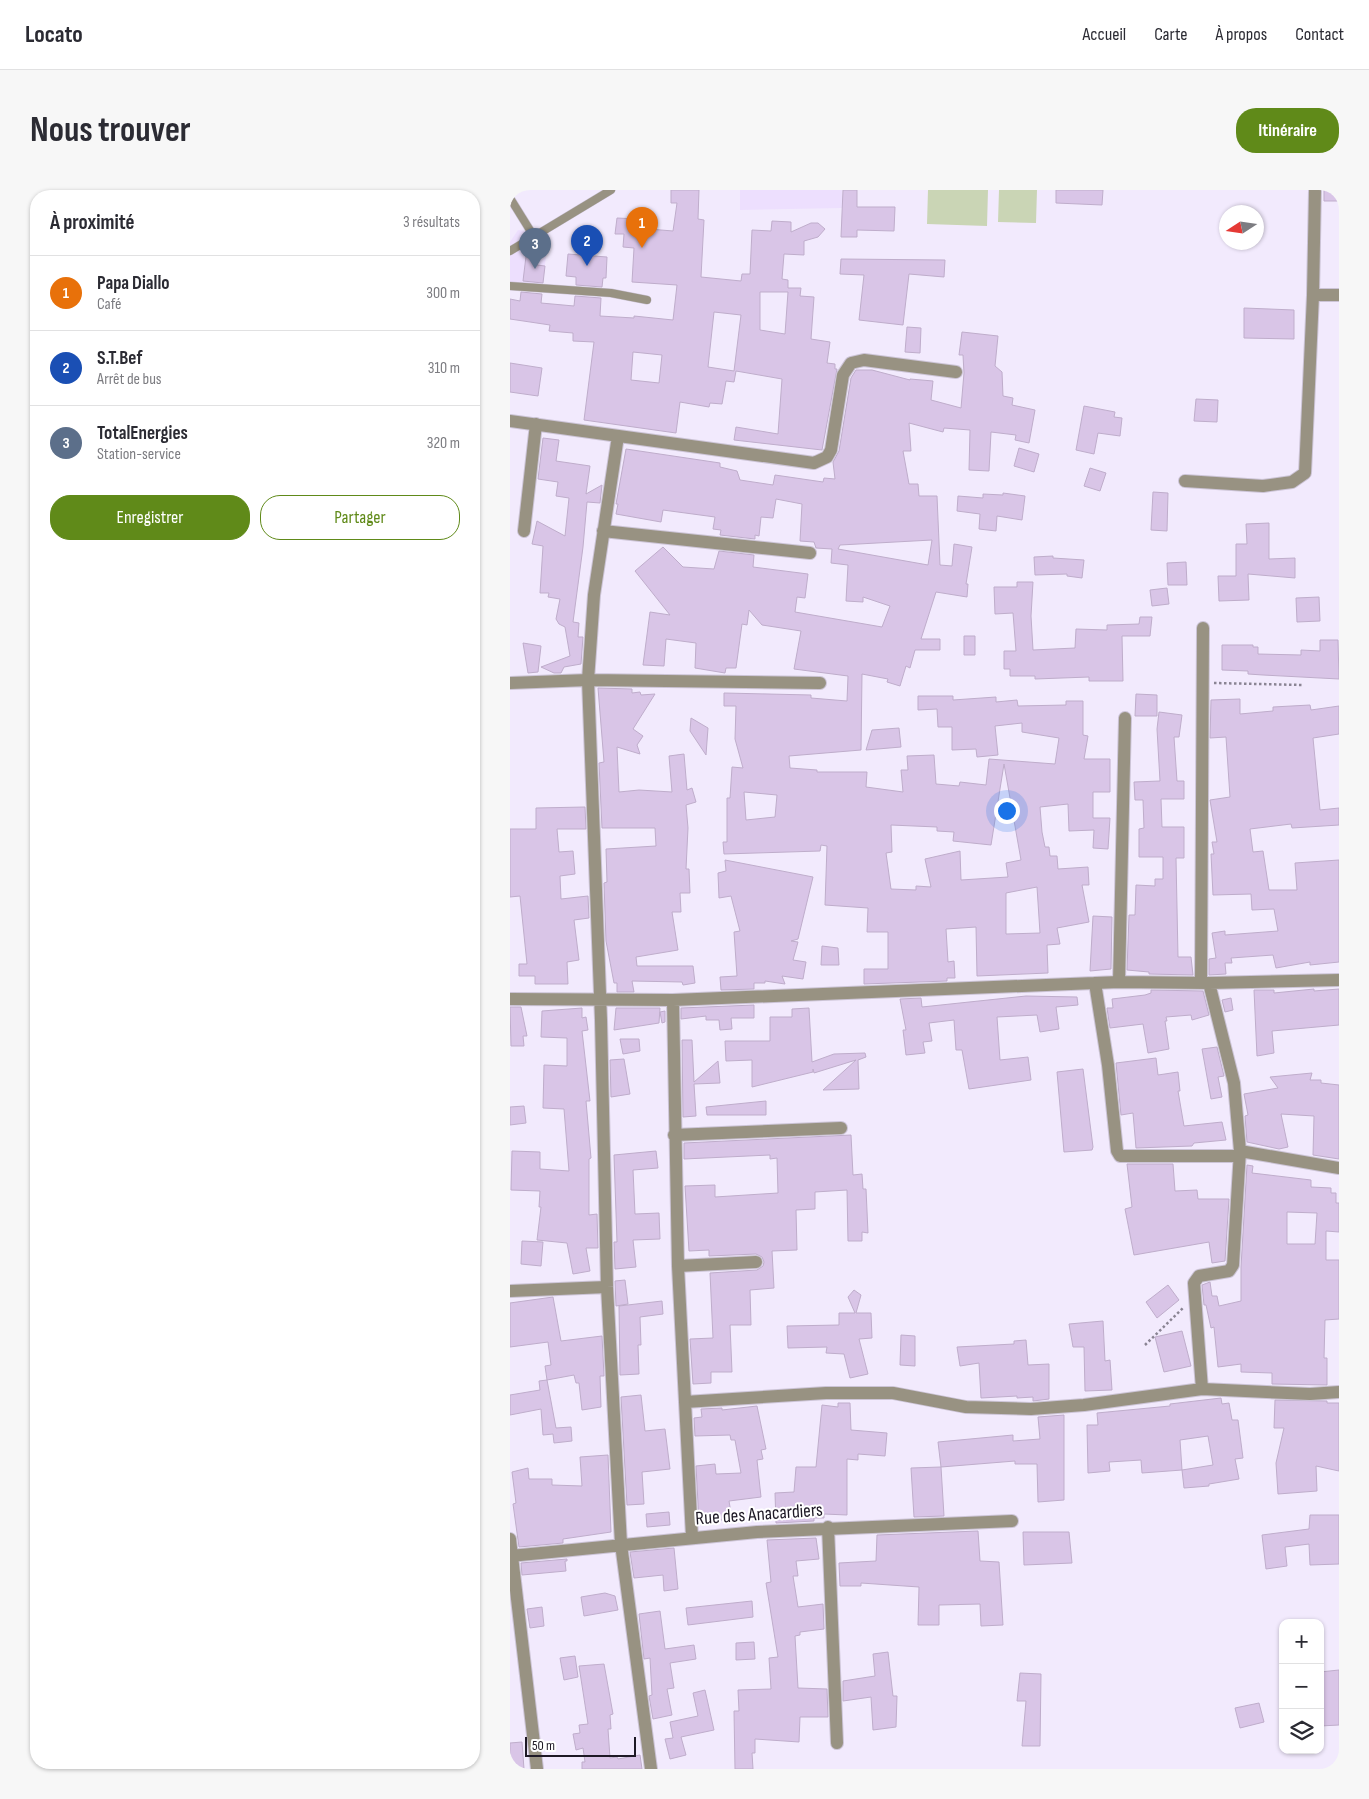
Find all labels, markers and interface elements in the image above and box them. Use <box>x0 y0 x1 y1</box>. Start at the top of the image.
text: Locato <box>25 20 83 49</box>
text: Accueil <box>1082 24 1126 45</box>
text: Carte <box>1154 24 1187 45</box>
text: À propos <box>1215 24 1267 45</box>
text: Contact <box>1295 24 1344 45</box>
button: Itinéraire <box>1236 108 1339 153</box>
text: Nous trouver <box>30 109 191 152</box>
north arrow <box>1219 205 1264 250</box>
pin: 1 <box>626 207 658 248</box>
text: À proximité <box>50 210 135 235</box>
text: 3 résultats <box>403 213 460 232</box>
pin: 2 <box>571 225 603 266</box>
pin: 3 <box>519 228 551 269</box>
text: Papa Diallo <box>97 272 170 295</box>
text: 1 <box>63 284 69 303</box>
text: 300 m <box>426 284 460 303</box>
text: Café <box>97 295 121 314</box>
text: S.T.Bef <box>97 347 142 370</box>
text: 2 <box>62 359 70 378</box>
text: 310 m <box>428 359 460 378</box>
text: Arrêt de bus <box>97 370 162 389</box>
text: TotalEnergies <box>97 422 188 445</box>
text: 3 <box>62 434 70 453</box>
text: 320 m <box>427 434 460 453</box>
text: Station-service <box>97 445 181 464</box>
button: Enregistrer <box>50 495 250 540</box>
button: Partager <box>260 495 460 540</box>
your location <box>994 798 1020 824</box>
street label: Rue des Anacardiers <box>695 1499 824 1530</box>
map controls <box>1279 1619 1324 1754</box>
button: + <box>1279 1619 1324 1664</box>
button: − <box>1279 1664 1324 1709</box>
button: layers <box>1279 1709 1324 1754</box>
scale bar <box>525 1734 636 1757</box>
text: 50 m <box>532 1737 555 1754</box>

